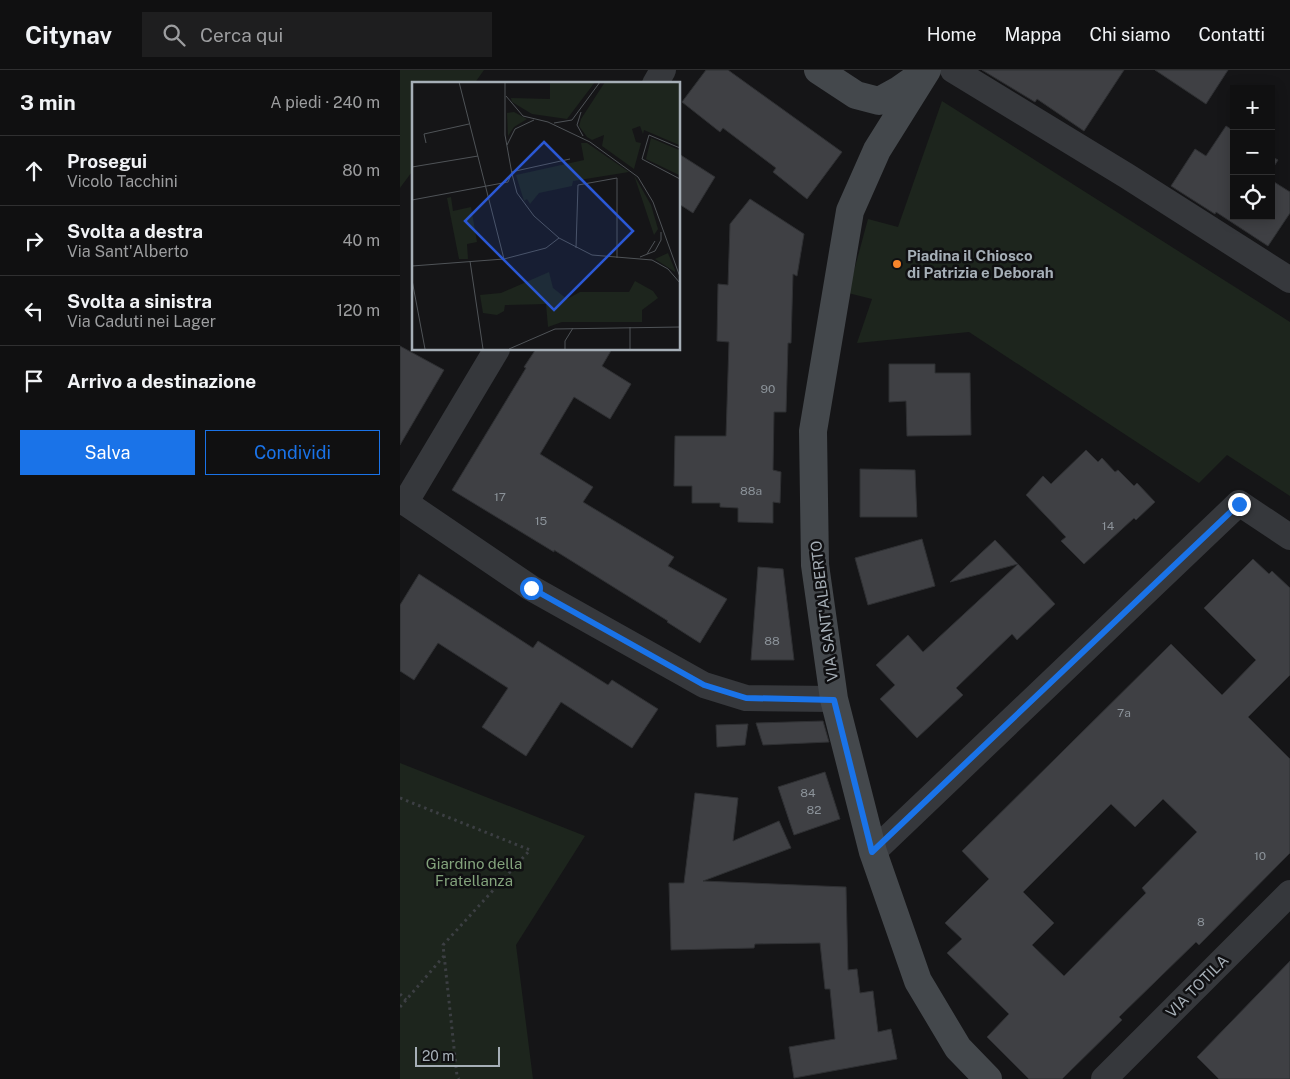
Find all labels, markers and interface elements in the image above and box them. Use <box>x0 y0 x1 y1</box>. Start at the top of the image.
search box <box>142 12 492 57</box>
text: Citynav <box>25 21 112 49</box>
icon: search <box>160 21 188 49</box>
text: Cerca qui <box>200 24 283 46</box>
text: Home <box>927 24 976 45</box>
text: Mappa <box>1004 24 1062 45</box>
text: Chi siamo <box>1090 24 1170 45</box>
text: Contatti <box>1198 24 1265 45</box>
inset map <box>412 82 680 350</box>
map controls <box>1230 85 1275 220</box>
button: + <box>1230 85 1275 130</box>
text: 3 min <box>20 90 76 115</box>
text: A piedi · 240 m <box>270 93 380 112</box>
button: − <box>1230 130 1275 175</box>
text: Prosegui <box>67 150 147 172</box>
icon: ahead <box>20 157 48 185</box>
text: 80 m <box>342 161 380 180</box>
text: Vicolo Tacchini <box>67 172 178 191</box>
button: locate <box>1230 175 1275 220</box>
text: Svolta a destra <box>67 220 203 242</box>
icon: right <box>20 227 48 255</box>
text: 40 m <box>342 231 380 250</box>
text: Via Sant'Alberto <box>67 242 189 261</box>
place label: Piadina il Chiosco di Patrizia e Deborah <box>907 247 1054 281</box>
marker: Piadina il Chiosco di Patrizia e Deborah <box>891 258 903 270</box>
text: Svolta a sinistra <box>67 290 212 312</box>
icon: left <box>20 297 48 325</box>
text: 120 m <box>336 301 380 320</box>
text: Via Caduti nei Lager <box>67 312 216 331</box>
icon: arrive <box>20 367 48 395</box>
text: Arrivo a destinazione <box>67 370 256 392</box>
house number: 90 <box>761 382 775 396</box>
button: Salva <box>20 430 195 475</box>
button: Condividi <box>205 430 380 475</box>
house number: 88a <box>740 484 762 498</box>
house number: 17 <box>494 490 506 504</box>
route end <box>1228 493 1251 516</box>
house number: 15 <box>535 514 548 528</box>
house number: 14 <box>1102 519 1115 533</box>
street label: VIA SANT'ALBERTO <box>807 540 841 682</box>
route start <box>520 577 543 600</box>
house number: 88 <box>764 634 780 648</box>
house number: 7a <box>1117 706 1131 720</box>
house number: 84 <box>800 786 816 800</box>
house number: 82 <box>807 803 821 817</box>
house number: 10 <box>1254 849 1266 863</box>
park label: Giardino della Fratellanza <box>426 855 522 889</box>
house number: 8 <box>1197 915 1205 929</box>
street label: VIA TOTILA <box>1162 951 1232 1021</box>
scale bar <box>415 1044 500 1067</box>
text: 20 m <box>422 1048 454 1064</box>

